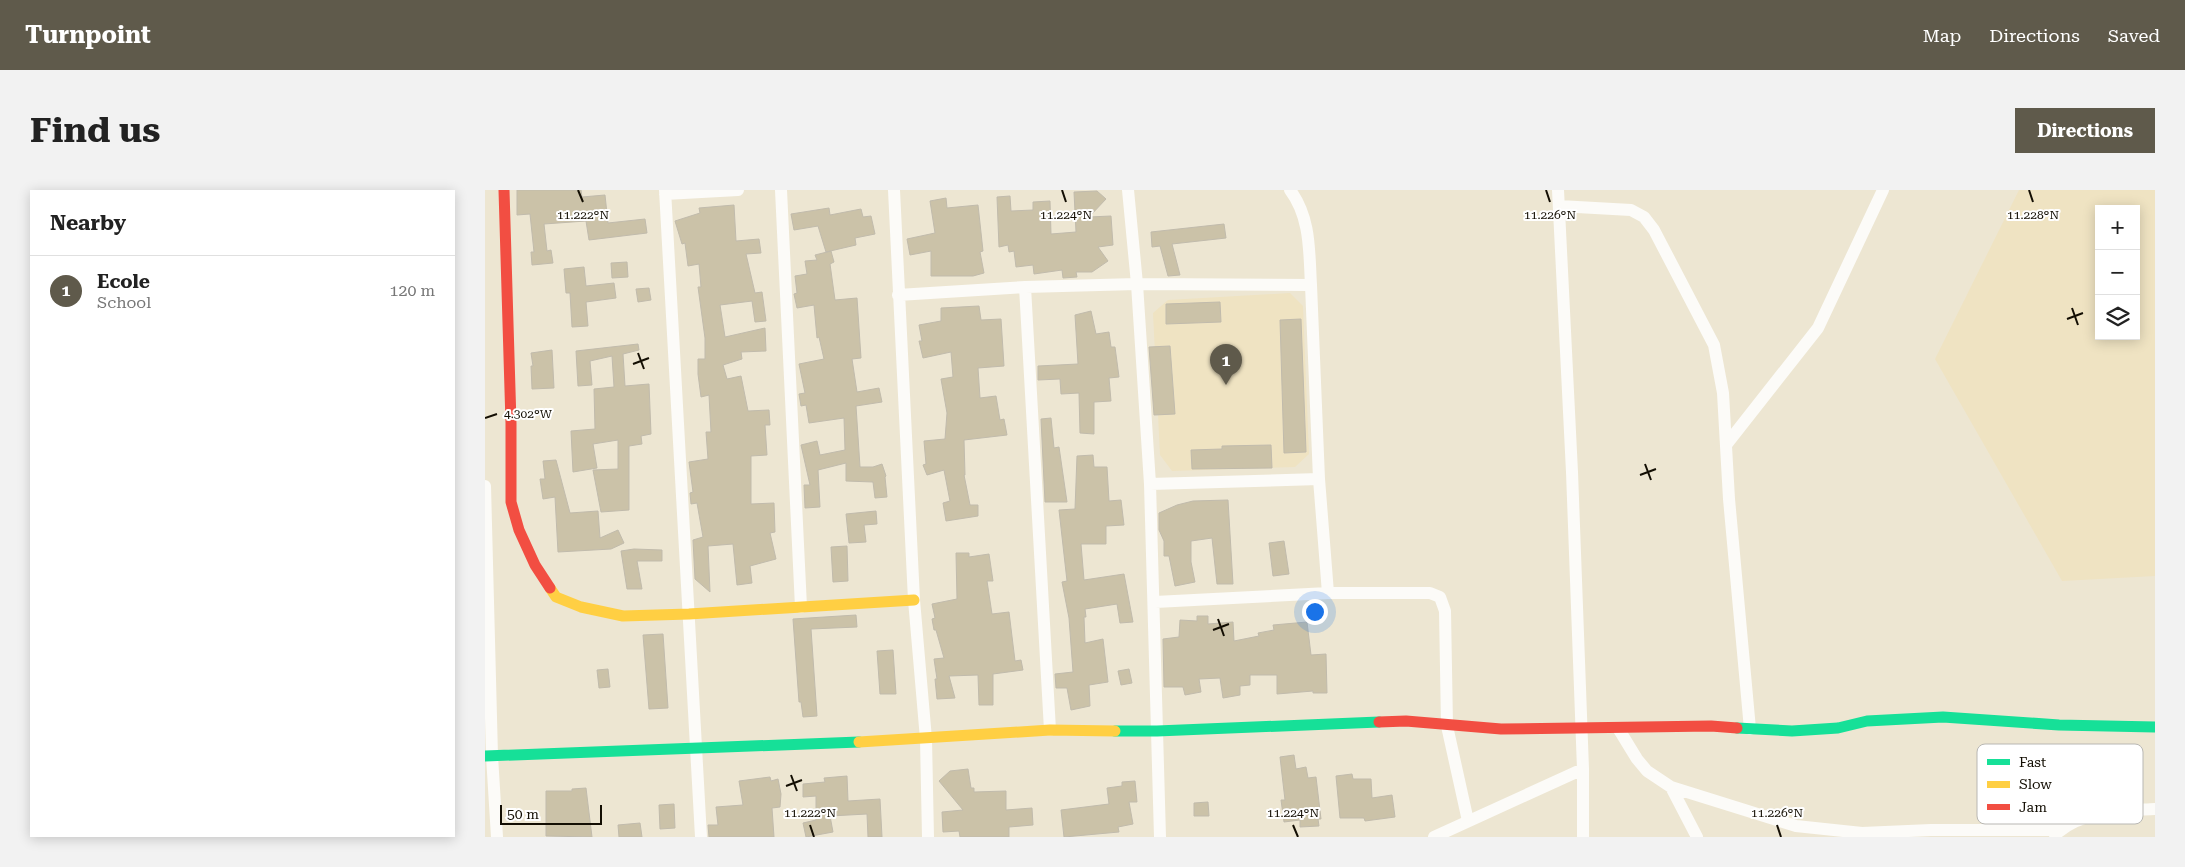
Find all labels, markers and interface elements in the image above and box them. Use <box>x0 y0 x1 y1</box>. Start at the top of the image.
text: Turnpoint <box>25 21 151 49</box>
text: Map <box>1923 25 1961 46</box>
text: Directions <box>1989 25 2080 46</box>
text: Saved <box>2108 25 2160 46</box>
button: Directions <box>2015 108 2155 153</box>
text: Find us <box>30 110 160 151</box>
map controls <box>2095 205 2140 340</box>
button: + <box>2095 205 2140 250</box>
text: 11.222°N <box>557 208 609 222</box>
text: 11.224°N <box>1040 208 1092 222</box>
text: 11.226°N <box>1524 208 1576 222</box>
text: 11.228°N <box>2007 208 2059 222</box>
text: Nearby <box>50 211 126 235</box>
button: − <box>2095 250 2140 295</box>
text: Ecole <box>97 270 150 293</box>
text: 1 <box>62 281 70 300</box>
text: 120 m <box>389 281 435 300</box>
text: School <box>97 293 151 312</box>
button: layers <box>2095 295 2140 340</box>
pin: 1 <box>1210 344 1242 385</box>
text: 4.302°W <box>504 407 553 421</box>
your location <box>1302 599 1328 625</box>
legend <box>1977 744 2143 824</box>
text: Fast <box>2019 754 2046 770</box>
text: Slow <box>2019 776 2052 792</box>
text: Jam <box>2019 799 2047 815</box>
scale bar <box>500 802 603 825</box>
text: 50 m <box>507 806 539 822</box>
text: 11.222°N <box>784 806 836 820</box>
text: 11.224°N <box>1267 806 1319 820</box>
text: 11.226°N <box>1751 806 1803 820</box>

